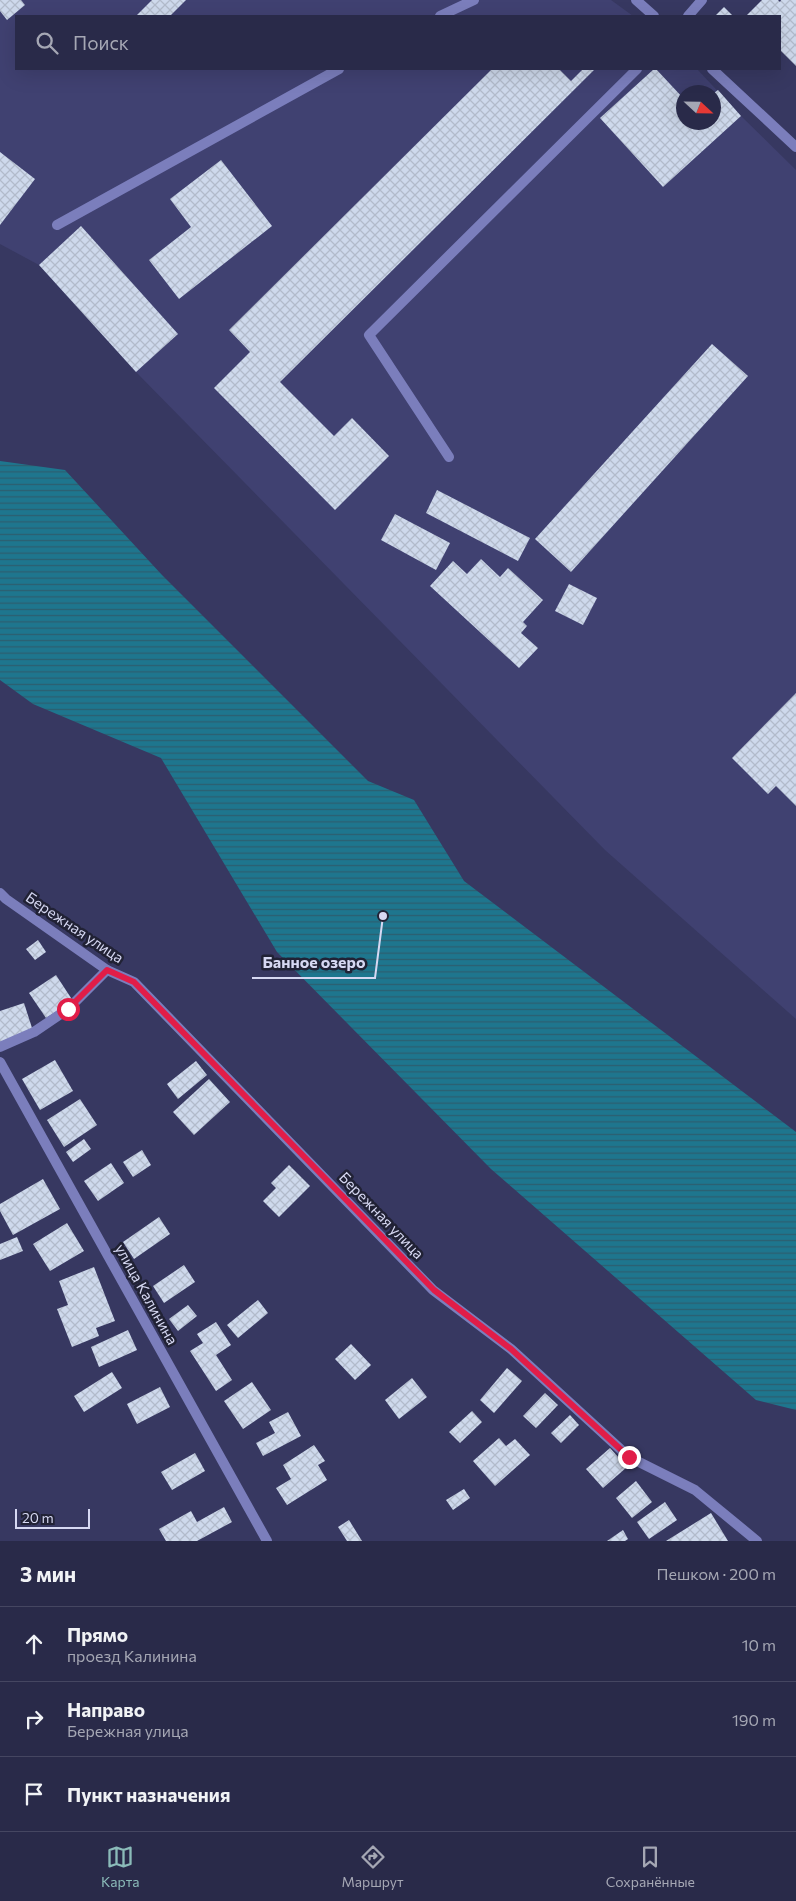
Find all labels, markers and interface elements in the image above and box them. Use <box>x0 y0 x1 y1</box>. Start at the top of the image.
search box <box>15 15 781 70</box>
icon: search <box>33 29 61 57</box>
text: Поиск <box>73 31 129 54</box>
north arrow <box>676 85 721 130</box>
street label: Бережная улица <box>23 888 127 966</box>
callout: Банное озеро <box>252 947 375 978</box>
text: Банное озеро <box>262 952 366 971</box>
route start <box>57 998 80 1021</box>
street label: Бережная улица <box>336 1168 428 1262</box>
street label: улица Калинина <box>112 1240 182 1348</box>
route end <box>618 1446 641 1469</box>
scale bar <box>15 1506 90 1529</box>
text: 20 m <box>22 1509 54 1526</box>
text: 3 мин <box>20 1561 76 1586</box>
text: Пешком · 200 m <box>657 1564 776 1583</box>
text: Прямо <box>67 1623 128 1646</box>
icon: ahead <box>20 1630 48 1658</box>
text: 10 m <box>742 1635 776 1654</box>
text: проезд Калинина <box>67 1646 197 1665</box>
text: Направо <box>67 1698 145 1721</box>
icon: right <box>20 1705 48 1733</box>
text: 190 m <box>732 1710 776 1729</box>
text: Бережная улица <box>67 1721 189 1740</box>
icon: arrive <box>20 1780 48 1808</box>
text: Пункт назначения <box>67 1783 230 1806</box>
tab: Карта <box>101 1843 140 1890</box>
tab: Маршрут <box>342 1843 404 1890</box>
tab: Сохранённые <box>606 1843 695 1890</box>

